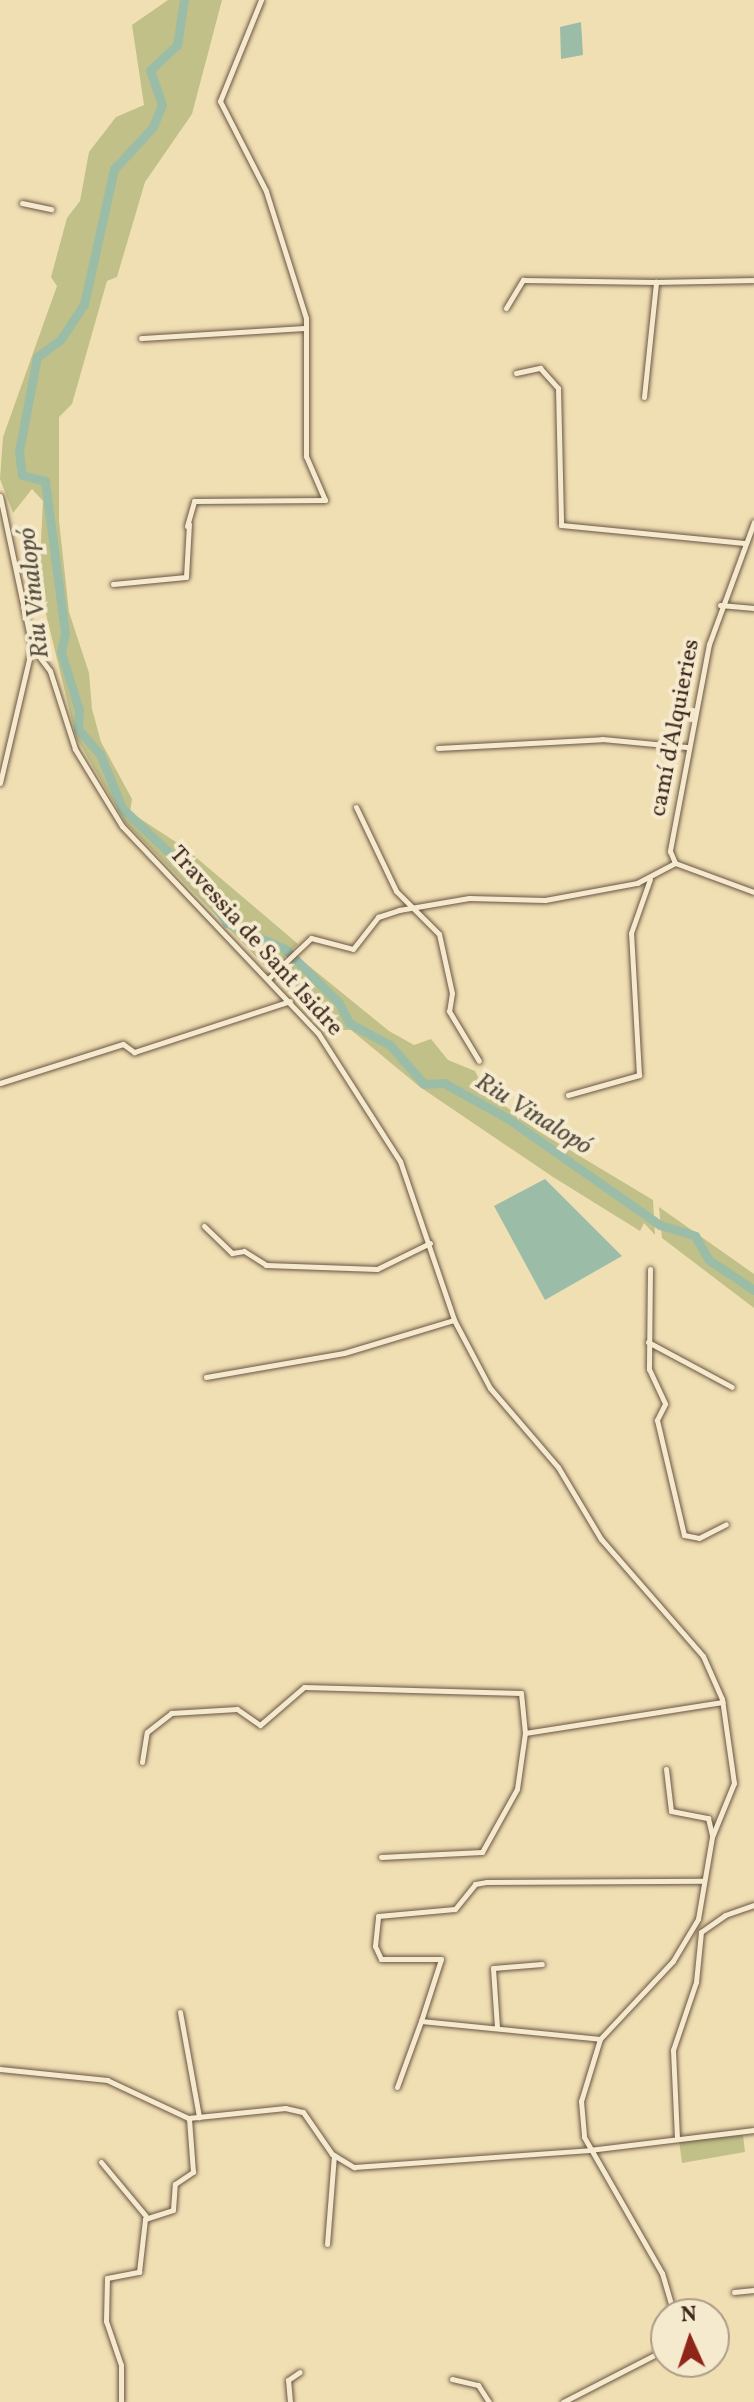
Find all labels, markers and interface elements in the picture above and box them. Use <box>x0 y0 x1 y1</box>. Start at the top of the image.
water label: Riu Vinalopó <box>13 526 57 660</box>
street label: camí d'Alquieries <box>645 637 707 819</box>
street label: Travessia de Sant Isidre <box>162 841 348 1043</box>
water label: Riu Vinalopó <box>469 1067 597 1163</box>
north arrow <box>650 2298 730 2378</box>
text: N <box>680 2300 698 2331</box>

